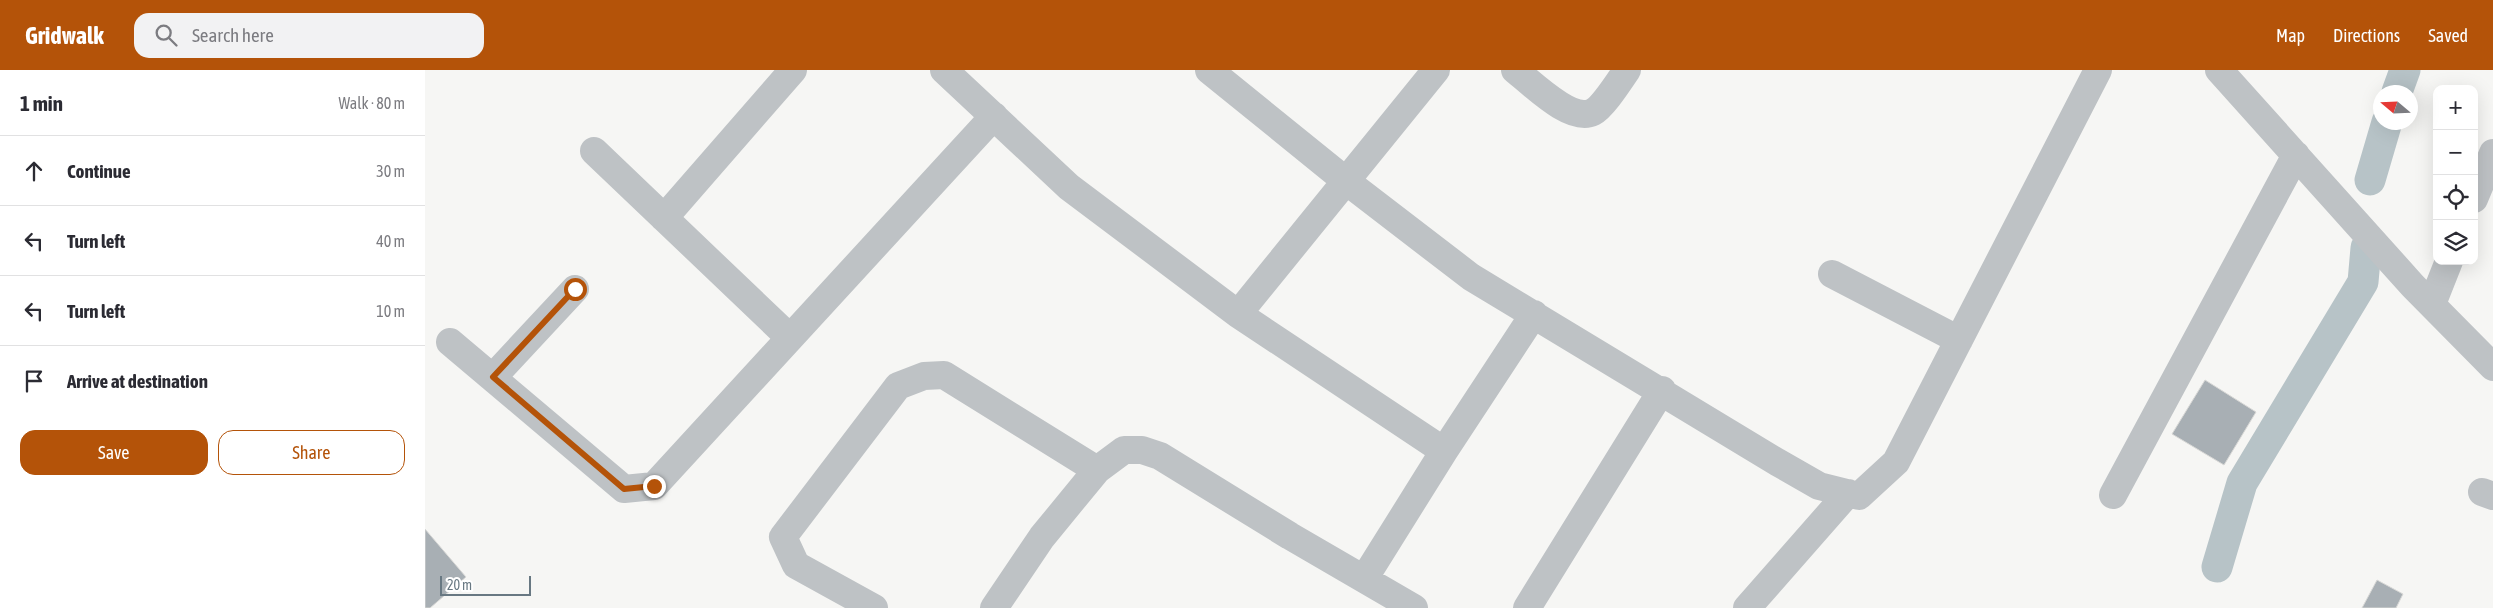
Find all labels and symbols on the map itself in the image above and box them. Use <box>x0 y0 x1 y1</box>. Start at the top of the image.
north arrow <box>2373 85 2418 130</box>
route start <box>564 278 587 301</box>
route end <box>643 475 666 498</box>
scale bar <box>440 573 531 596</box>

